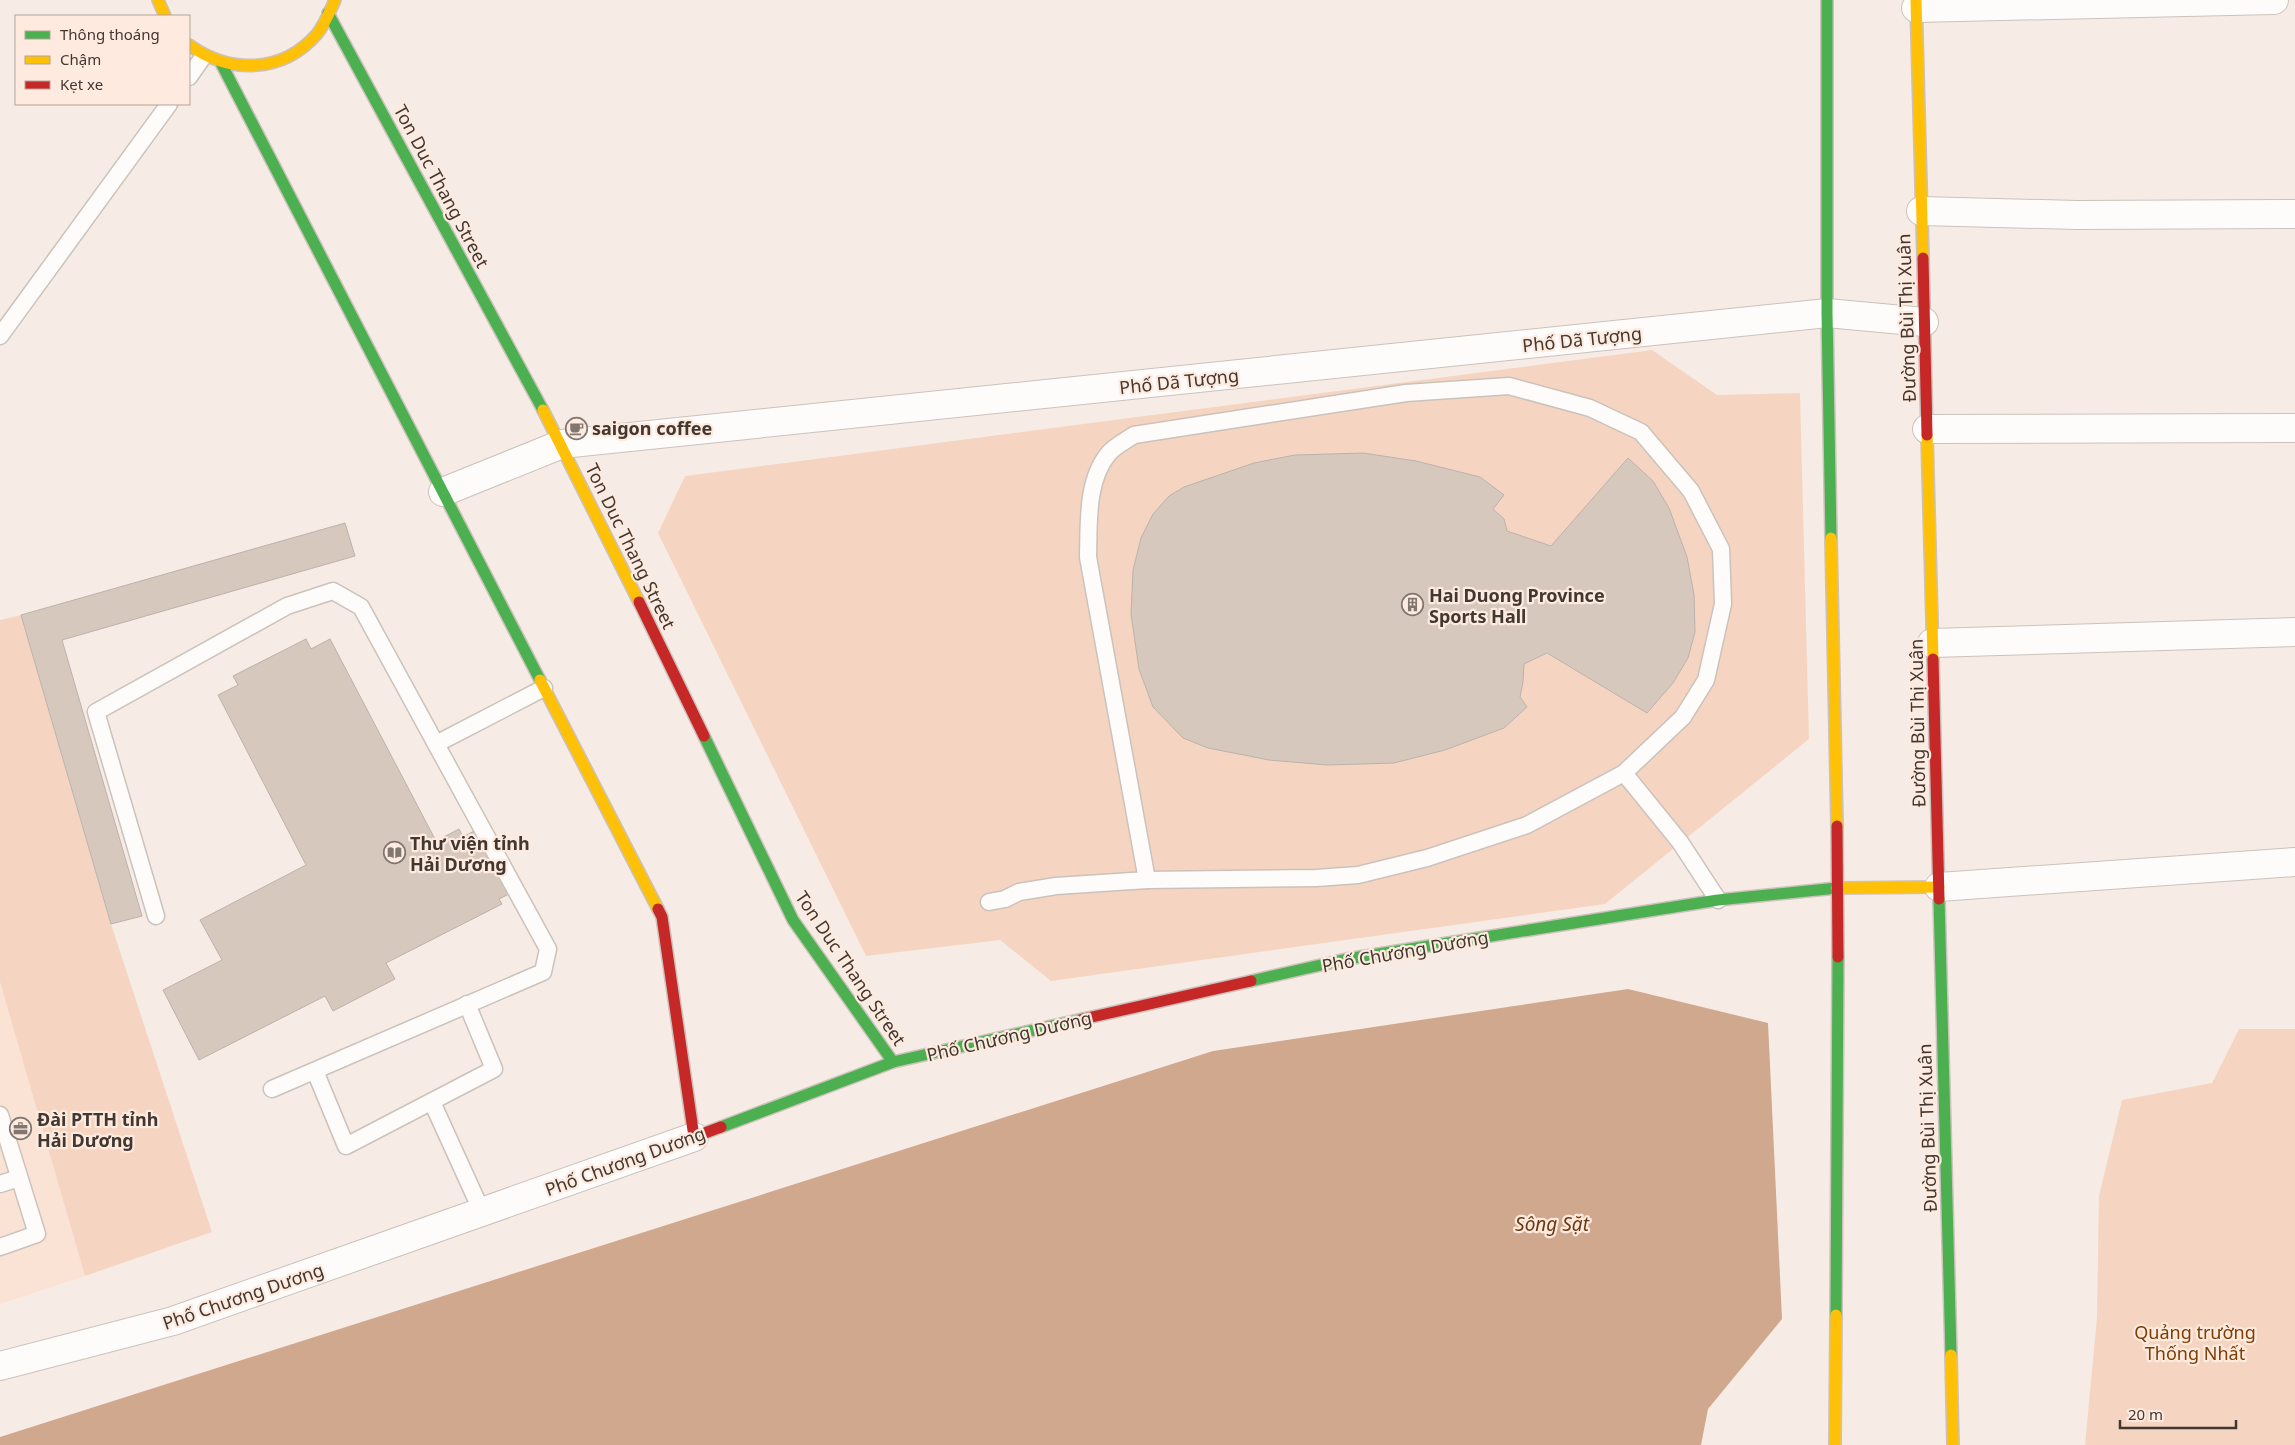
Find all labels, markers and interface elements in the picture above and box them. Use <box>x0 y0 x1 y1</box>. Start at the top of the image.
legend <box>15 15 190 105</box>
text: Thông thoáng <box>60 24 160 44</box>
text: Chậm <box>60 49 101 69</box>
text: Kẹt xe <box>60 74 103 94</box>
street label: Ton Duc Thang Street <box>389 100 495 272</box>
street label: Đường Bùi Thị Xuân <box>1891 233 1921 403</box>
street label: Phố Dã Tượng <box>1521 321 1643 357</box>
street label: Phố Dã Tượng <box>1118 363 1240 399</box>
cafe icon: saigon coffee <box>564 416 588 440</box>
place label: saigon coffee <box>592 416 712 440</box>
street label: Ton Duc Thang Street <box>580 459 682 633</box>
place label: Hai Duong Province Sports Hall <box>1429 583 1605 628</box>
building icon: Hai Duong Province Sports Hall <box>1401 593 1425 617</box>
street label: Đường Bùi Thị Xuân <box>1904 638 1930 808</box>
place label: Thư viện tỉnh Hải Dương <box>410 831 530 876</box>
library icon: Thư viện tỉnh Hải Dương <box>382 841 406 865</box>
street label: Ton Duc Thang Street <box>790 886 912 1050</box>
street label: Phố Chương Dương <box>1320 925 1490 977</box>
street label: Phố Chương Dương <box>924 1005 1094 1067</box>
street label: Đường Bùi Thị Xuân <box>1912 1043 1942 1213</box>
place label: Đài PTTH tỉnh Hải Dương <box>37 1107 158 1152</box>
office icon: Đài PTTH tỉnh Hải Dương <box>9 1117 33 1141</box>
street label: Phố Chương Dương <box>542 1121 708 1201</box>
water label: Sông Sặt <box>1515 1211 1590 1237</box>
street label: Phố Chương Dương <box>159 1257 327 1335</box>
park label: Quảng trường Thống Nhất <box>2134 1320 2256 1365</box>
scale bar <box>2120 1398 2236 1430</box>
text: 20 m <box>2128 1404 2163 1424</box>

